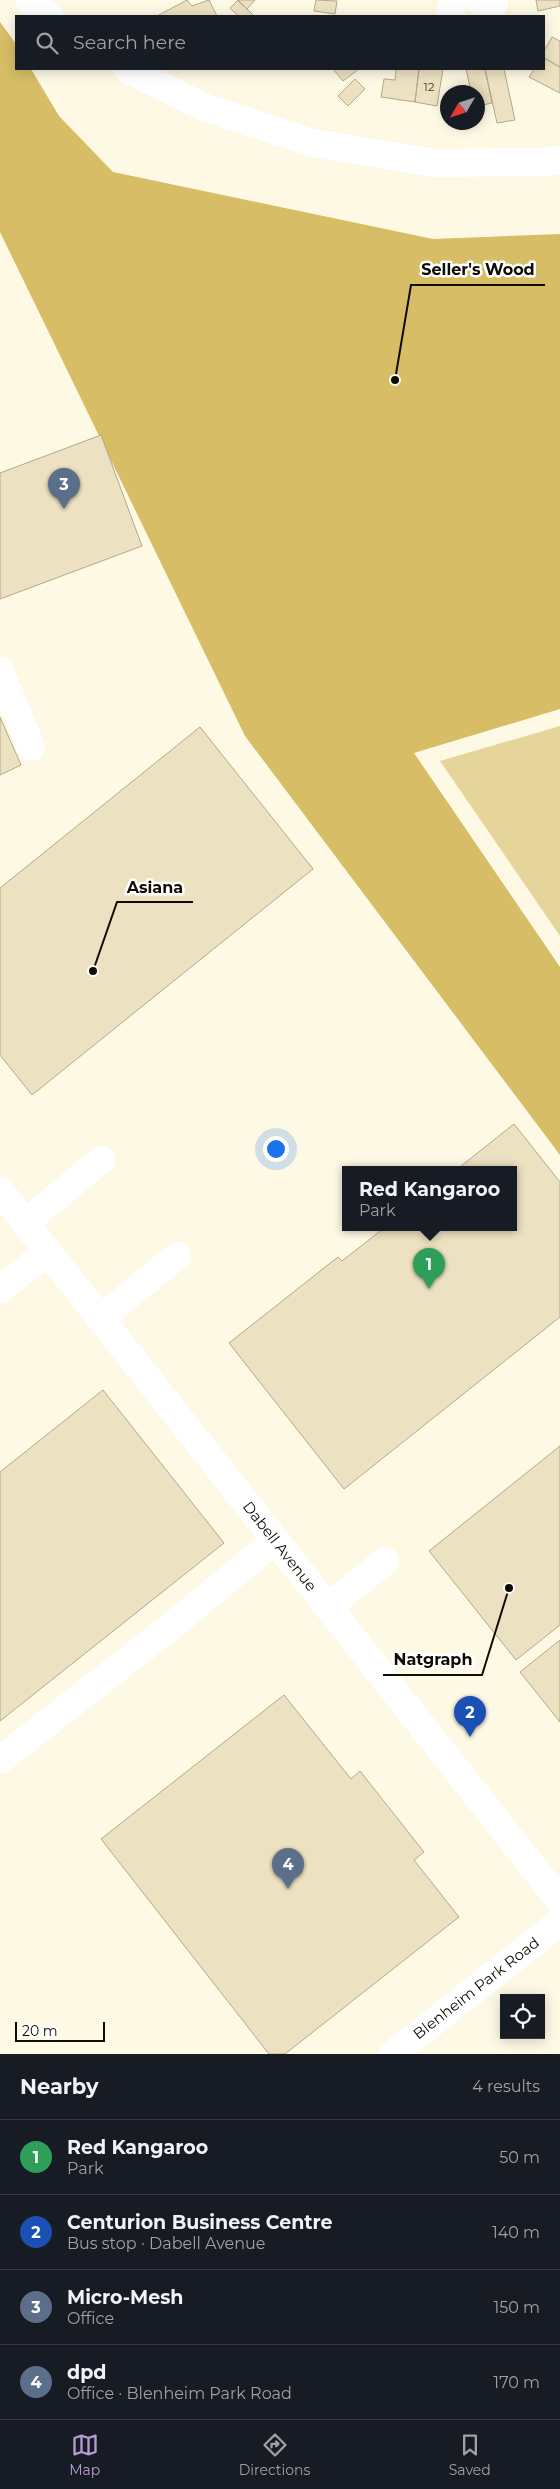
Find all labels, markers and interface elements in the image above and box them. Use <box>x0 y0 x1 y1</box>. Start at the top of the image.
search box <box>15 15 545 70</box>
icon: search <box>33 29 61 57</box>
text: Search here <box>73 31 186 54</box>
house number: 12 <box>423 79 435 94</box>
north arrow <box>440 85 485 130</box>
callout: Seller's Wood <box>411 254 545 285</box>
text: Seller's Wood <box>421 260 535 279</box>
pin: 3 <box>48 468 80 509</box>
callout: Asiana <box>117 871 193 902</box>
text: Asiana <box>126 878 183 897</box>
your location <box>263 1136 289 1162</box>
popup <box>342 1166 517 1231</box>
text: Red Kangaroo <box>359 1178 500 1201</box>
text: Park <box>359 1201 395 1220</box>
pin: 1 <box>413 1248 445 1289</box>
street label: Dabell Avenue <box>239 1497 321 1595</box>
callout: Natgraph <box>383 1644 482 1675</box>
text: Natgraph <box>394 1650 472 1669</box>
pin: 2 <box>454 1696 486 1737</box>
pin: 4 <box>272 1848 304 1889</box>
street label: Blenheim Park Road <box>409 1933 543 2043</box>
map controls <box>500 1994 545 2039</box>
button: locate <box>500 1994 545 2039</box>
scale bar <box>15 2019 105 2042</box>
text: 20 m <box>22 2022 58 2040</box>
text: Nearby <box>20 2074 99 2099</box>
text: 4 results <box>472 2077 540 2096</box>
text: Red Kangaroo <box>67 2136 208 2159</box>
text: 1 <box>33 2148 39 2167</box>
text: 50 m <box>499 2148 540 2167</box>
text: Park <box>67 2159 104 2178</box>
text: Centurion Business Centre <box>67 2211 333 2234</box>
text: 2 <box>31 2223 41 2242</box>
text: 140 m <box>492 2223 540 2242</box>
text: Bus stop · Dabell Avenue <box>67 2234 265 2253</box>
text: Micro-Mesh <box>67 2286 183 2309</box>
text: 3 <box>31 2298 41 2317</box>
text: 150 m <box>493 2298 540 2317</box>
text: Office <box>67 2309 114 2328</box>
text: dpd <box>67 2361 106 2384</box>
text: 4 <box>30 2373 42 2392</box>
text: 170 m <box>493 2373 540 2392</box>
text: Office · Blenheim Park Road <box>67 2384 292 2403</box>
tab: Map <box>69 2431 100 2479</box>
tab: Directions <box>239 2431 310 2479</box>
tab: Saved <box>449 2431 491 2479</box>

